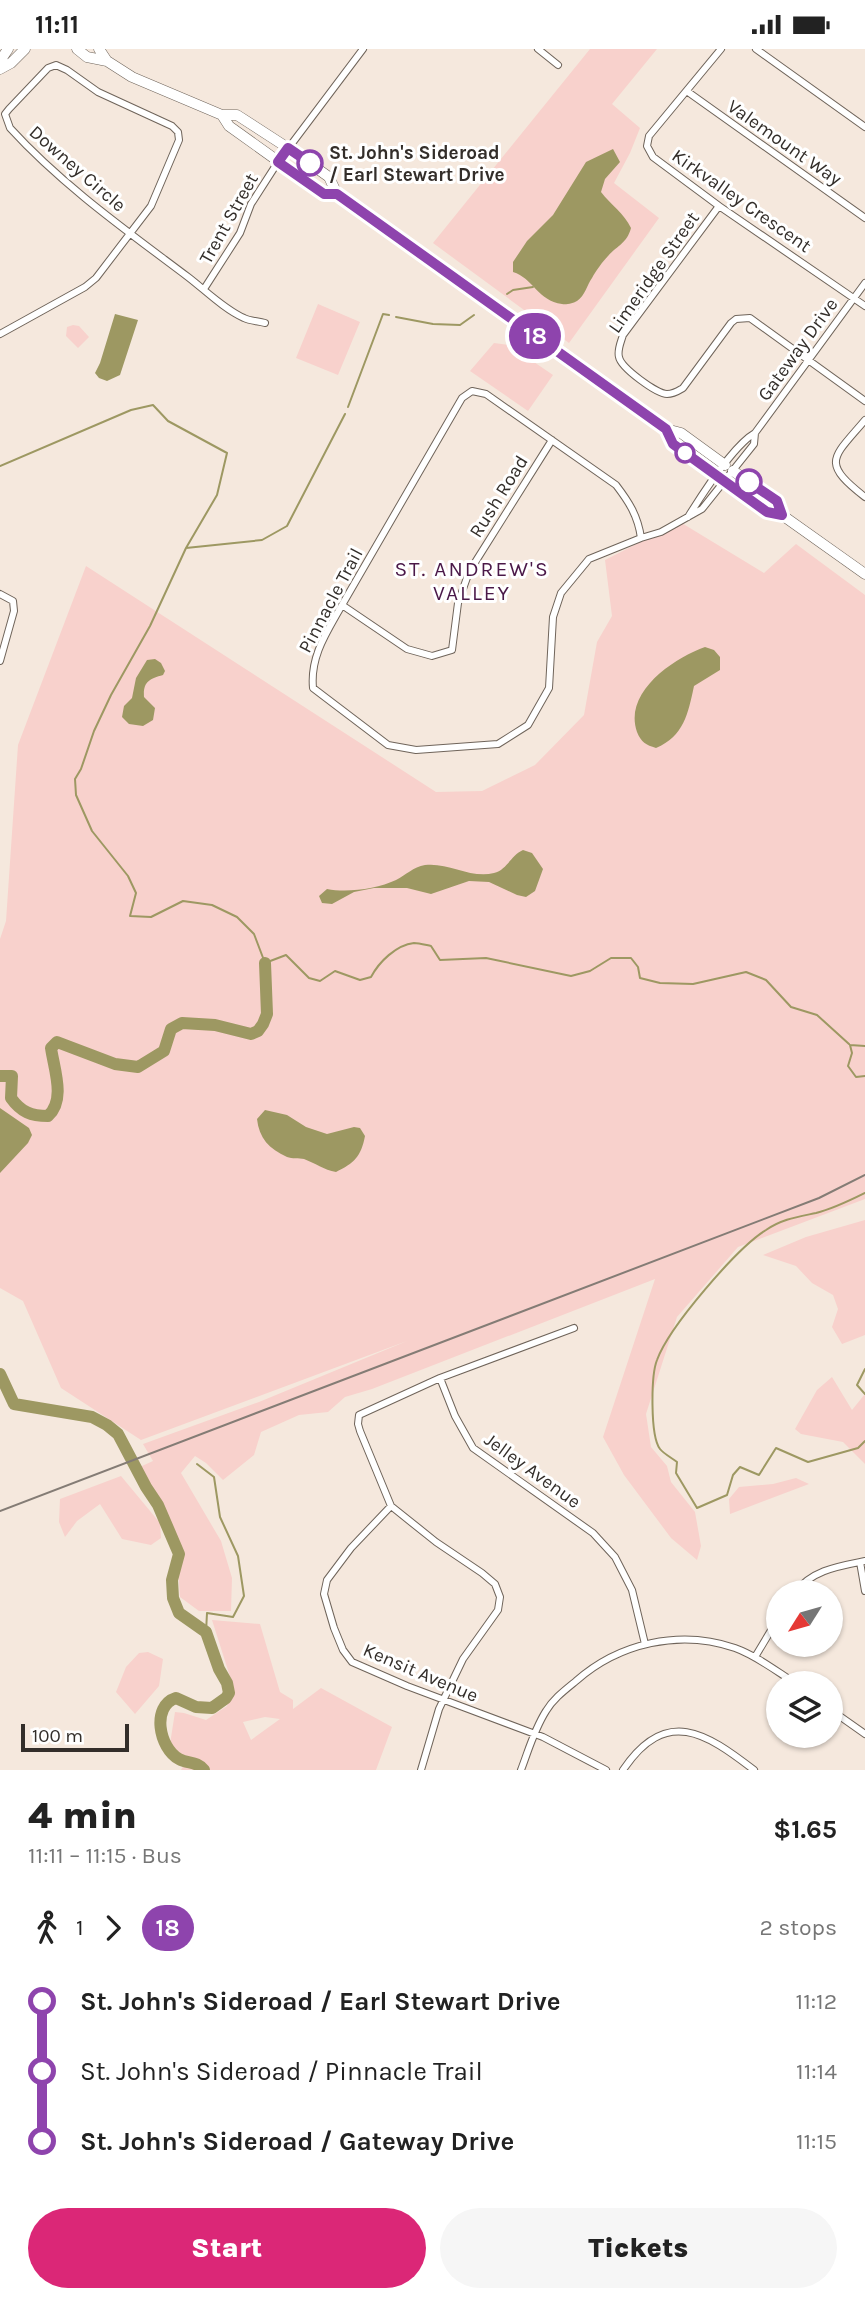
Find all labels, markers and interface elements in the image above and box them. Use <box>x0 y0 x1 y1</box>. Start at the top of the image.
text: 11:11 <box>35 9 79 40</box>
street label: Valemount Way <box>723 95 846 190</box>
street label: Downey Circle <box>25 121 130 217</box>
place label: St. John's Sideroad / Earl Stewart Drive <box>329 142 505 186</box>
street label: Kirkvalley Crescent <box>668 144 815 257</box>
marker: St. John's Sideroad / Earl Stewart Drive <box>297 150 323 176</box>
street label: Trent Street <box>195 169 263 268</box>
street label: Limeridge Street <box>604 208 704 337</box>
street label: Gateway Drive <box>753 294 842 405</box>
line badge: 18 <box>504 313 566 359</box>
text: 18 <box>523 322 547 350</box>
unlabelled marker <box>675 443 695 463</box>
street label: Rush Road <box>465 451 533 542</box>
unlabelled marker <box>736 469 762 495</box>
street label: Pinnacle Trail <box>294 544 368 657</box>
district label: ST. ANDREW'S VALLEY <box>394 557 550 605</box>
street label: Jelley Avenue <box>480 1428 585 1513</box>
north arrow <box>766 1580 844 1657</box>
map controls <box>766 1580 843 1748</box>
street label: Kensit Avenue <box>360 1639 481 1707</box>
button: layers <box>766 1671 843 1748</box>
scale bar <box>21 1721 130 1753</box>
text: 100 m <box>32 1725 83 1747</box>
text: 4 min <box>28 1793 137 1838</box>
text: $1.65 <box>773 1814 837 1845</box>
text: 11:11 – 11:15 · Bus <box>28 1842 182 1869</box>
icon: walk <box>28 1909 66 1947</box>
icon: forward <box>94 1909 132 1947</box>
text: 1 <box>76 1914 84 1941</box>
text: 18 <box>156 1914 180 1942</box>
text: 2 stops <box>759 1914 837 1941</box>
text: St. John's Sideroad / Earl Stewart Drive <box>80 1986 561 2017</box>
text: 11:12 <box>796 1988 837 2015</box>
text: St. John's Sideroad / Pinnacle Trail <box>80 2056 483 2087</box>
text: 11:14 <box>796 2058 837 2085</box>
text: St. John's Sideroad / Gateway Drive <box>80 2126 514 2157</box>
text: 11:15 <box>796 2128 837 2155</box>
button: Start <box>28 2208 426 2288</box>
button: Tickets <box>440 2208 837 2288</box>

